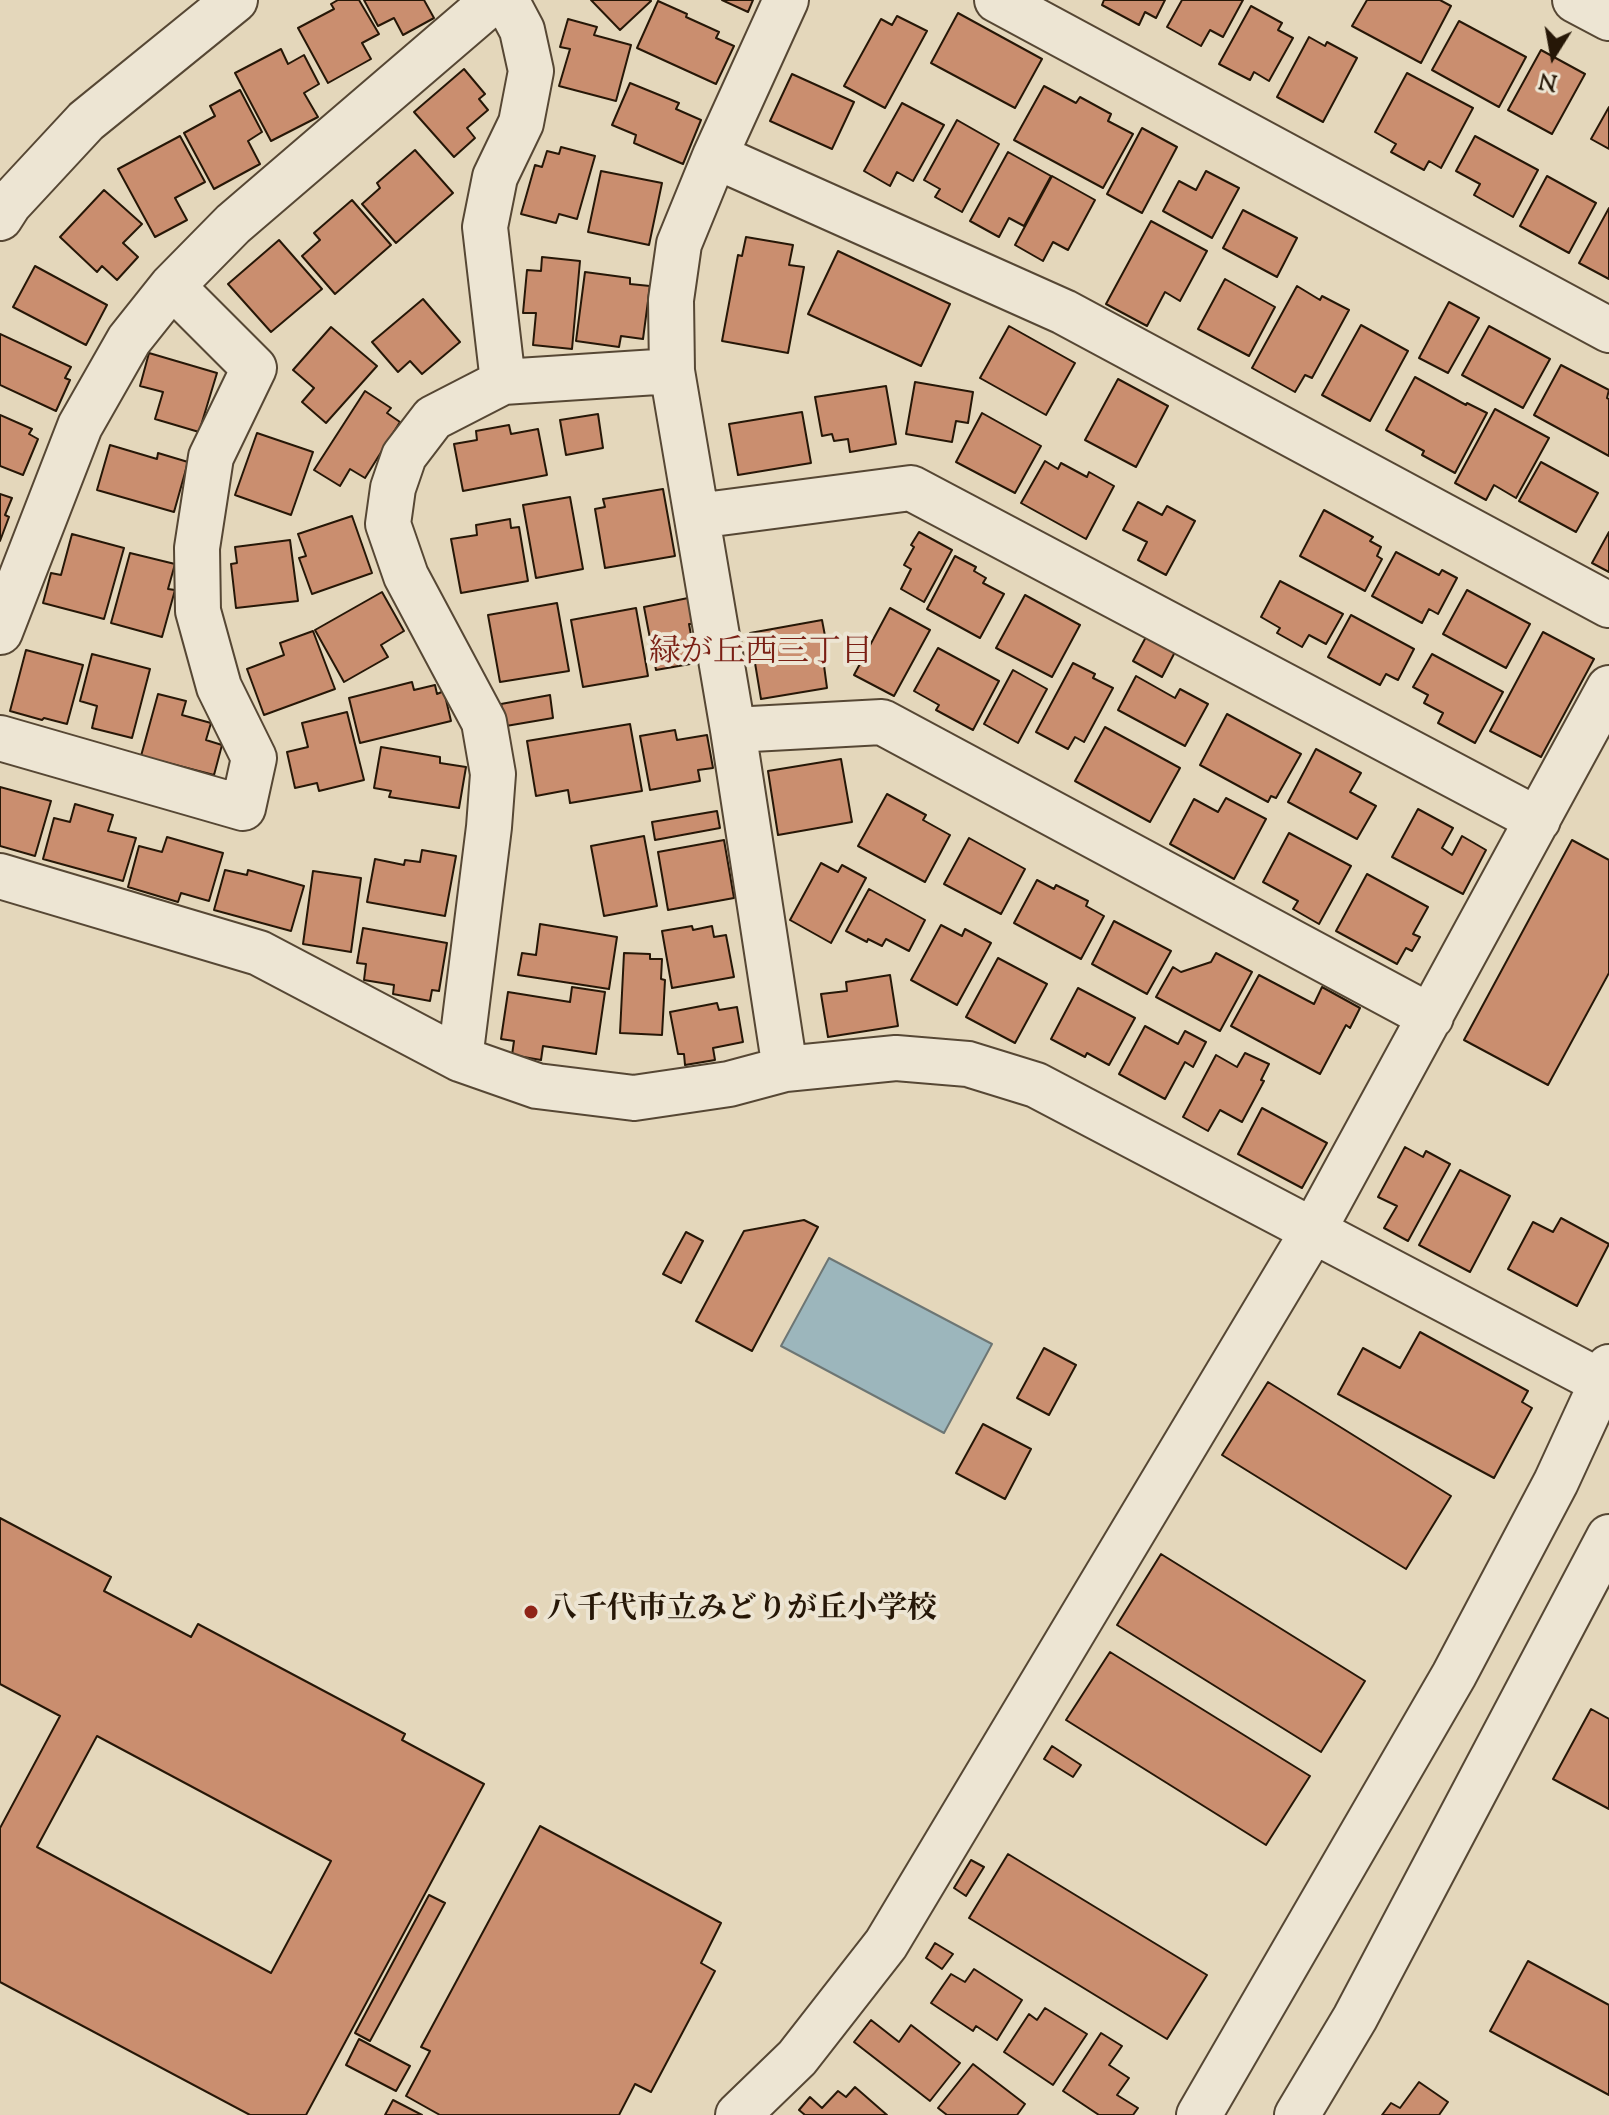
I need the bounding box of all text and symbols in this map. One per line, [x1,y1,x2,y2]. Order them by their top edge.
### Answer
north arrow [1513,16,1593,96]
text: N [1537,62,1560,97]
district label: 緑が丘西三丁目 [649,637,873,675]
place label: 八千代市立みどりが丘小学校 [547,1594,937,1630]
marker: 八千代市立みどりが丘小学校 [522,1603,540,1621]

